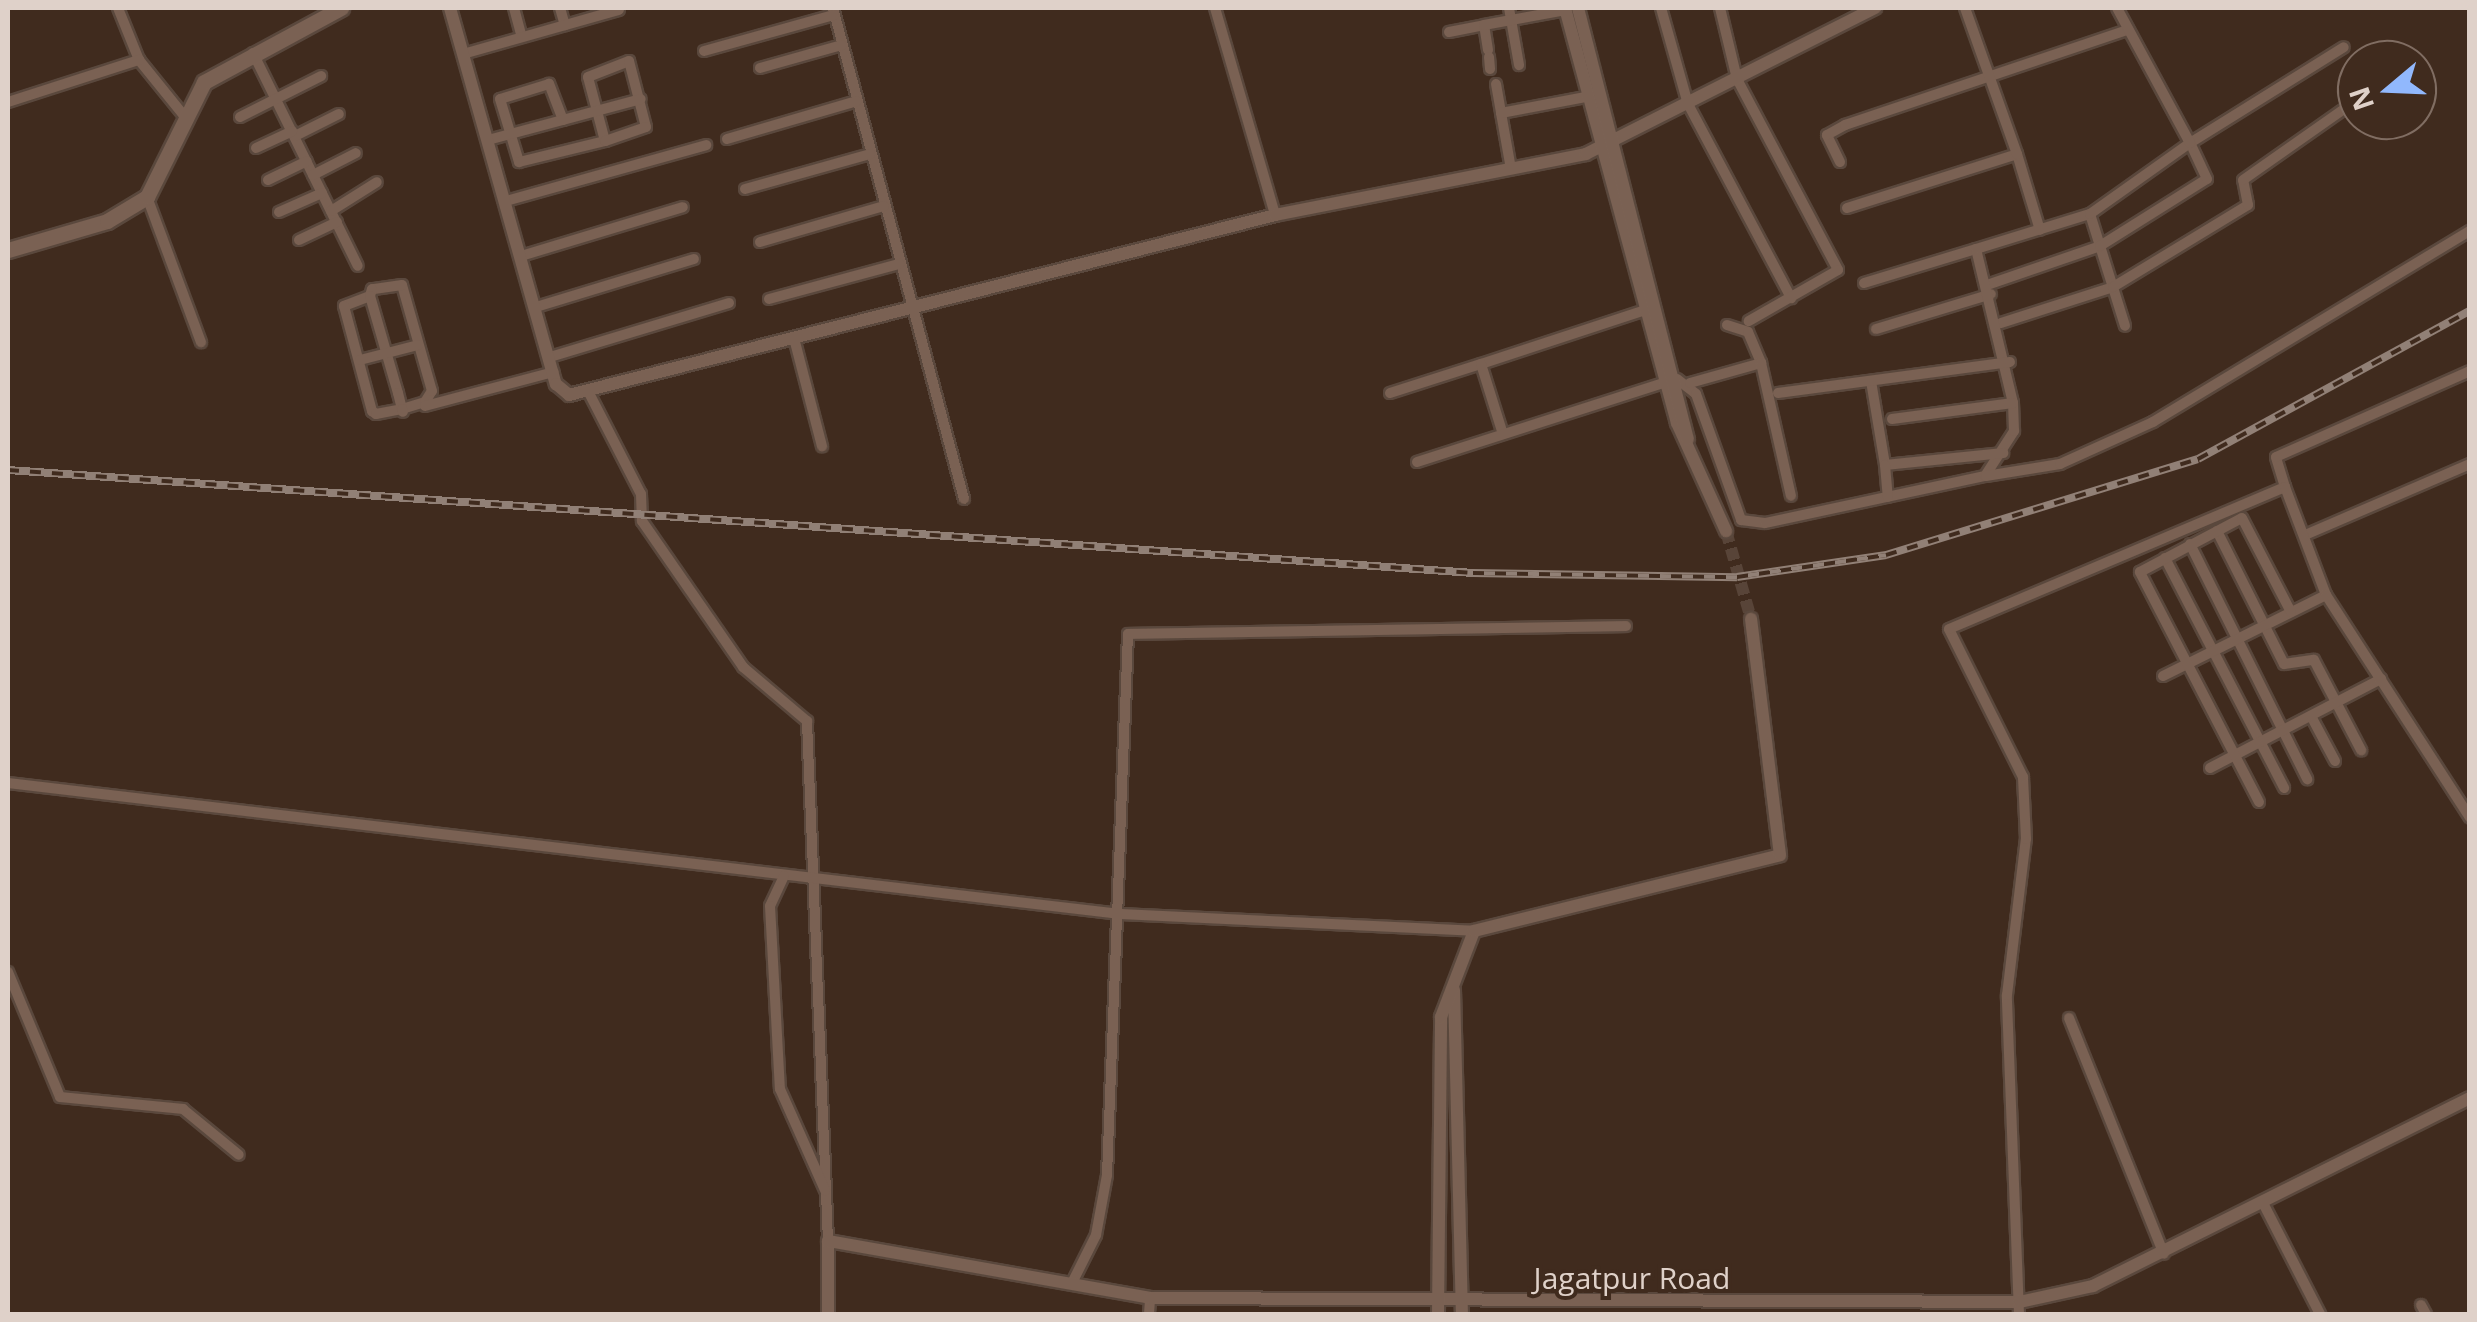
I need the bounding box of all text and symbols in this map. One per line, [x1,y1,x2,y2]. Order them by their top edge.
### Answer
north arrow [2337,40,2437,140]
text: N [2339,82,2382,116]
street label: Jagatpur Road [1534,1260,1730,1296]

